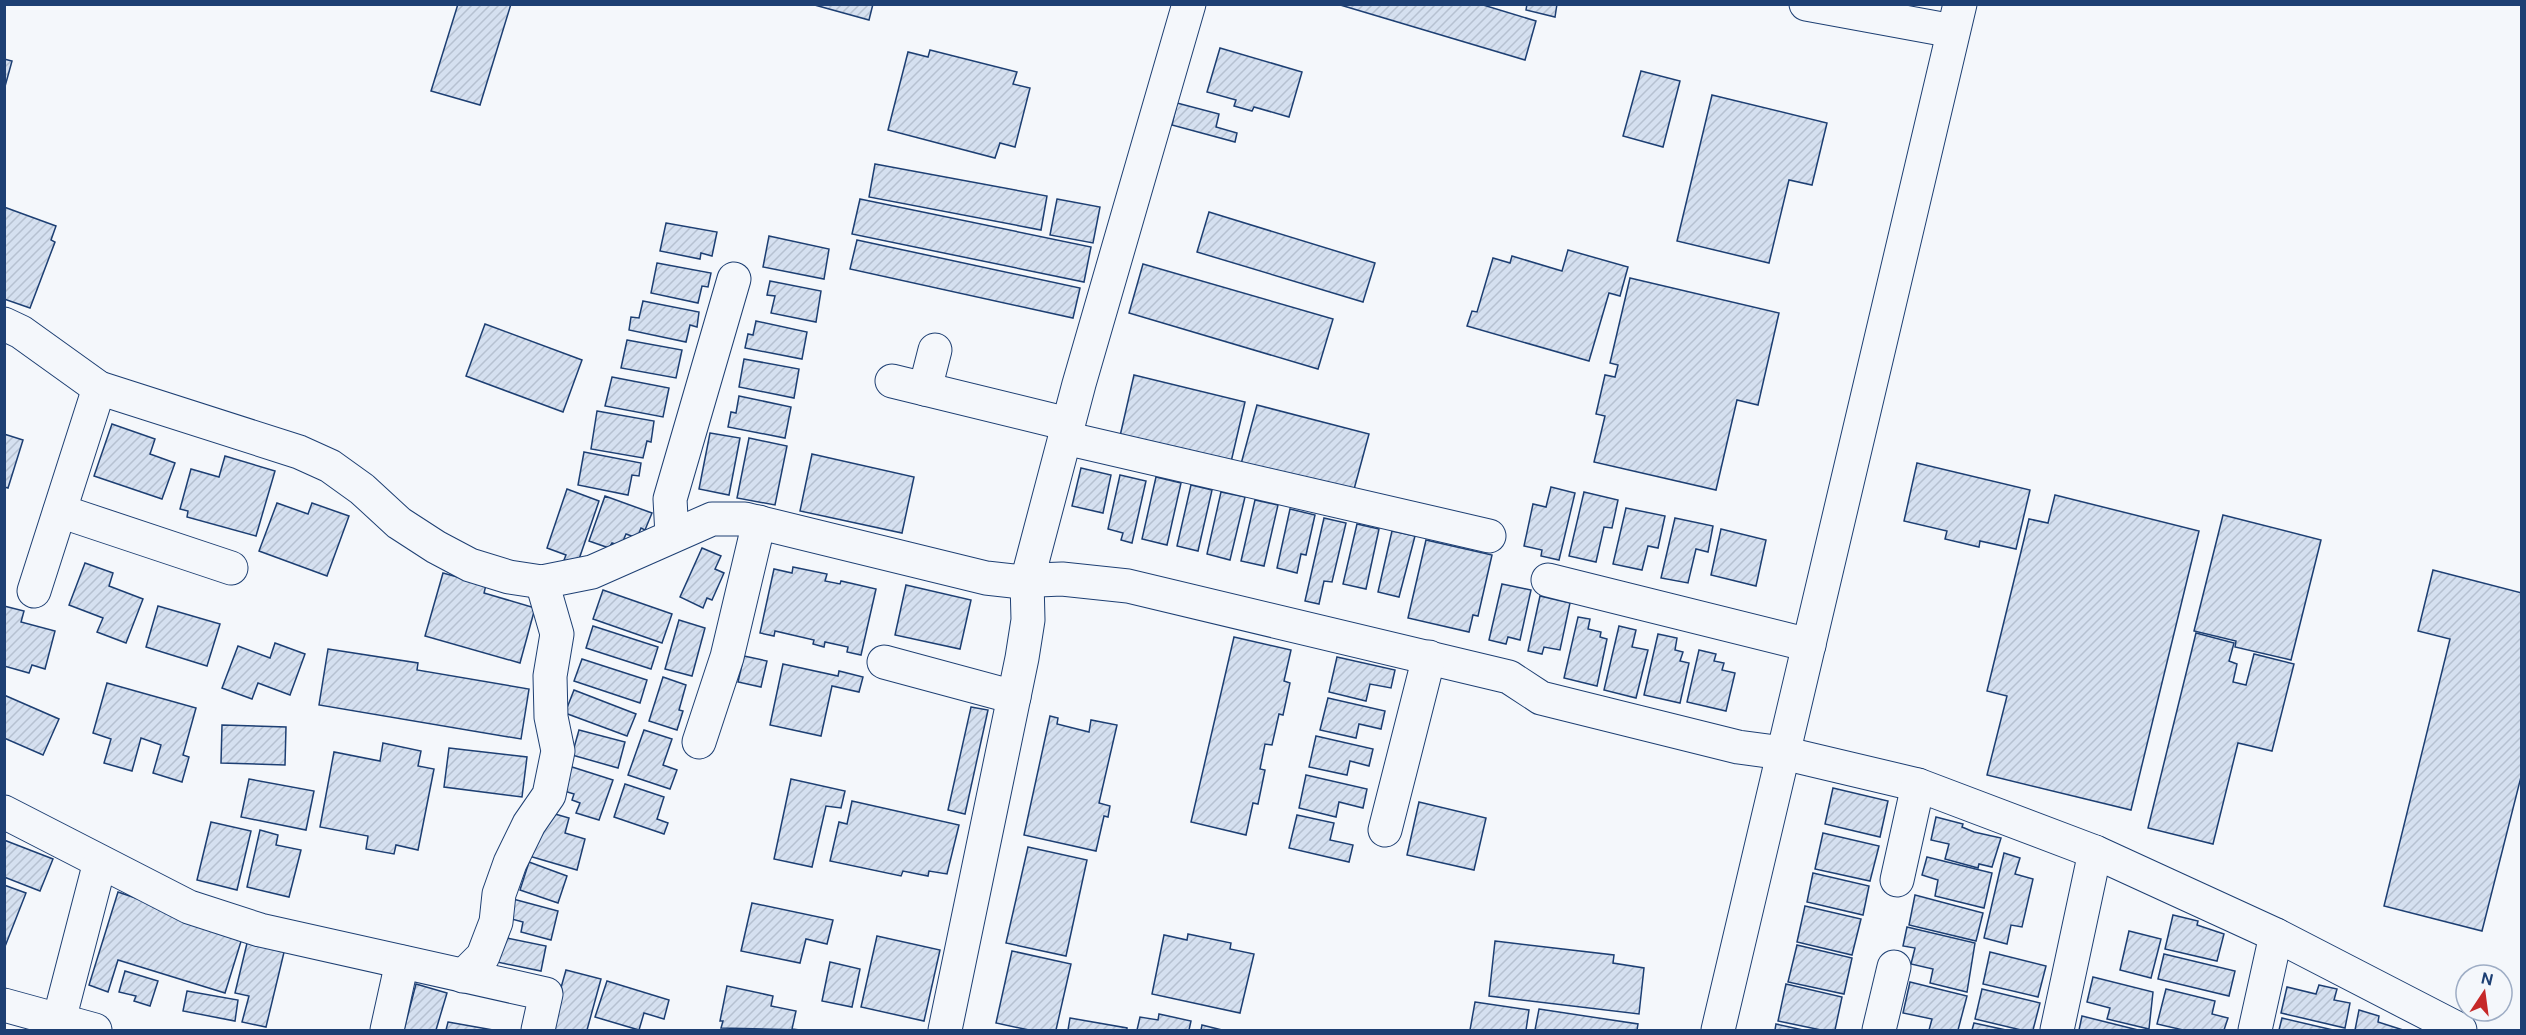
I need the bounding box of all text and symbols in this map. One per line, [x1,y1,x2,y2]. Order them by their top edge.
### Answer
north arrow [2454,963,2514,1023]
text: N [2479,967,2495,990]

